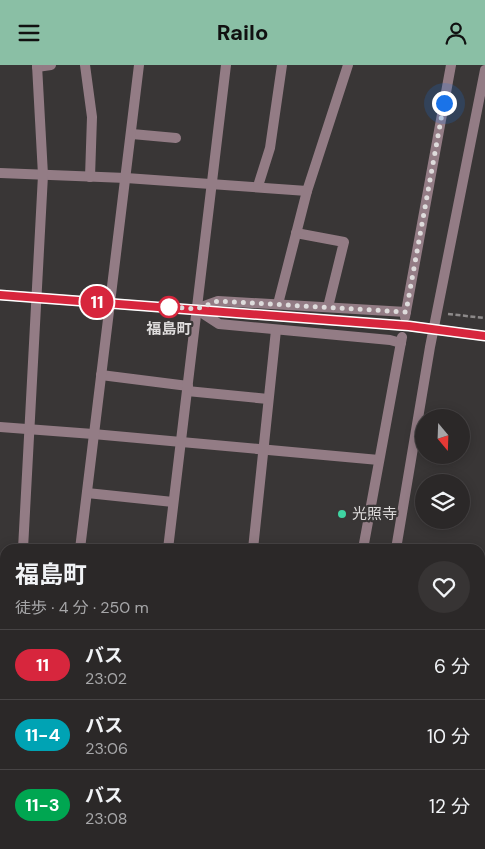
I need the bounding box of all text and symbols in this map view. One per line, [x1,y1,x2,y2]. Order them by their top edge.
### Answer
text: Railo [217,18,268,47]
icon: menu [15,19,43,47]
icon: person [442,19,470,47]
your location [432,91,457,116]
line badge: 11 [74,286,120,318]
text: 11 [90,290,104,314]
marker: 福島町 [158,296,180,318]
place label: 福島町 [145,319,192,339]
north arrow [415,409,470,464]
map controls [415,409,470,529]
button: layers [415,474,470,529]
place label: 光照寺 [352,504,397,524]
marker: 光照寺 [336,508,348,520]
text: 福島町 [15,559,87,590]
button: heart [418,561,470,613]
text: 徒歩 · 4 分 · 250 m [15,597,149,618]
text: バス [85,643,123,668]
text: 11 [36,653,49,677]
text: 6 分 [434,654,470,679]
text: 23:02 [85,668,127,689]
text: バス [85,713,123,738]
text: 11-4 [25,723,60,747]
text: 10 分 [427,724,470,749]
text: 23:06 [85,738,128,759]
text: バス [85,783,123,808]
text: 11-3 [25,793,60,817]
text: 12 分 [429,794,470,819]
text: 23:08 [85,808,128,829]

